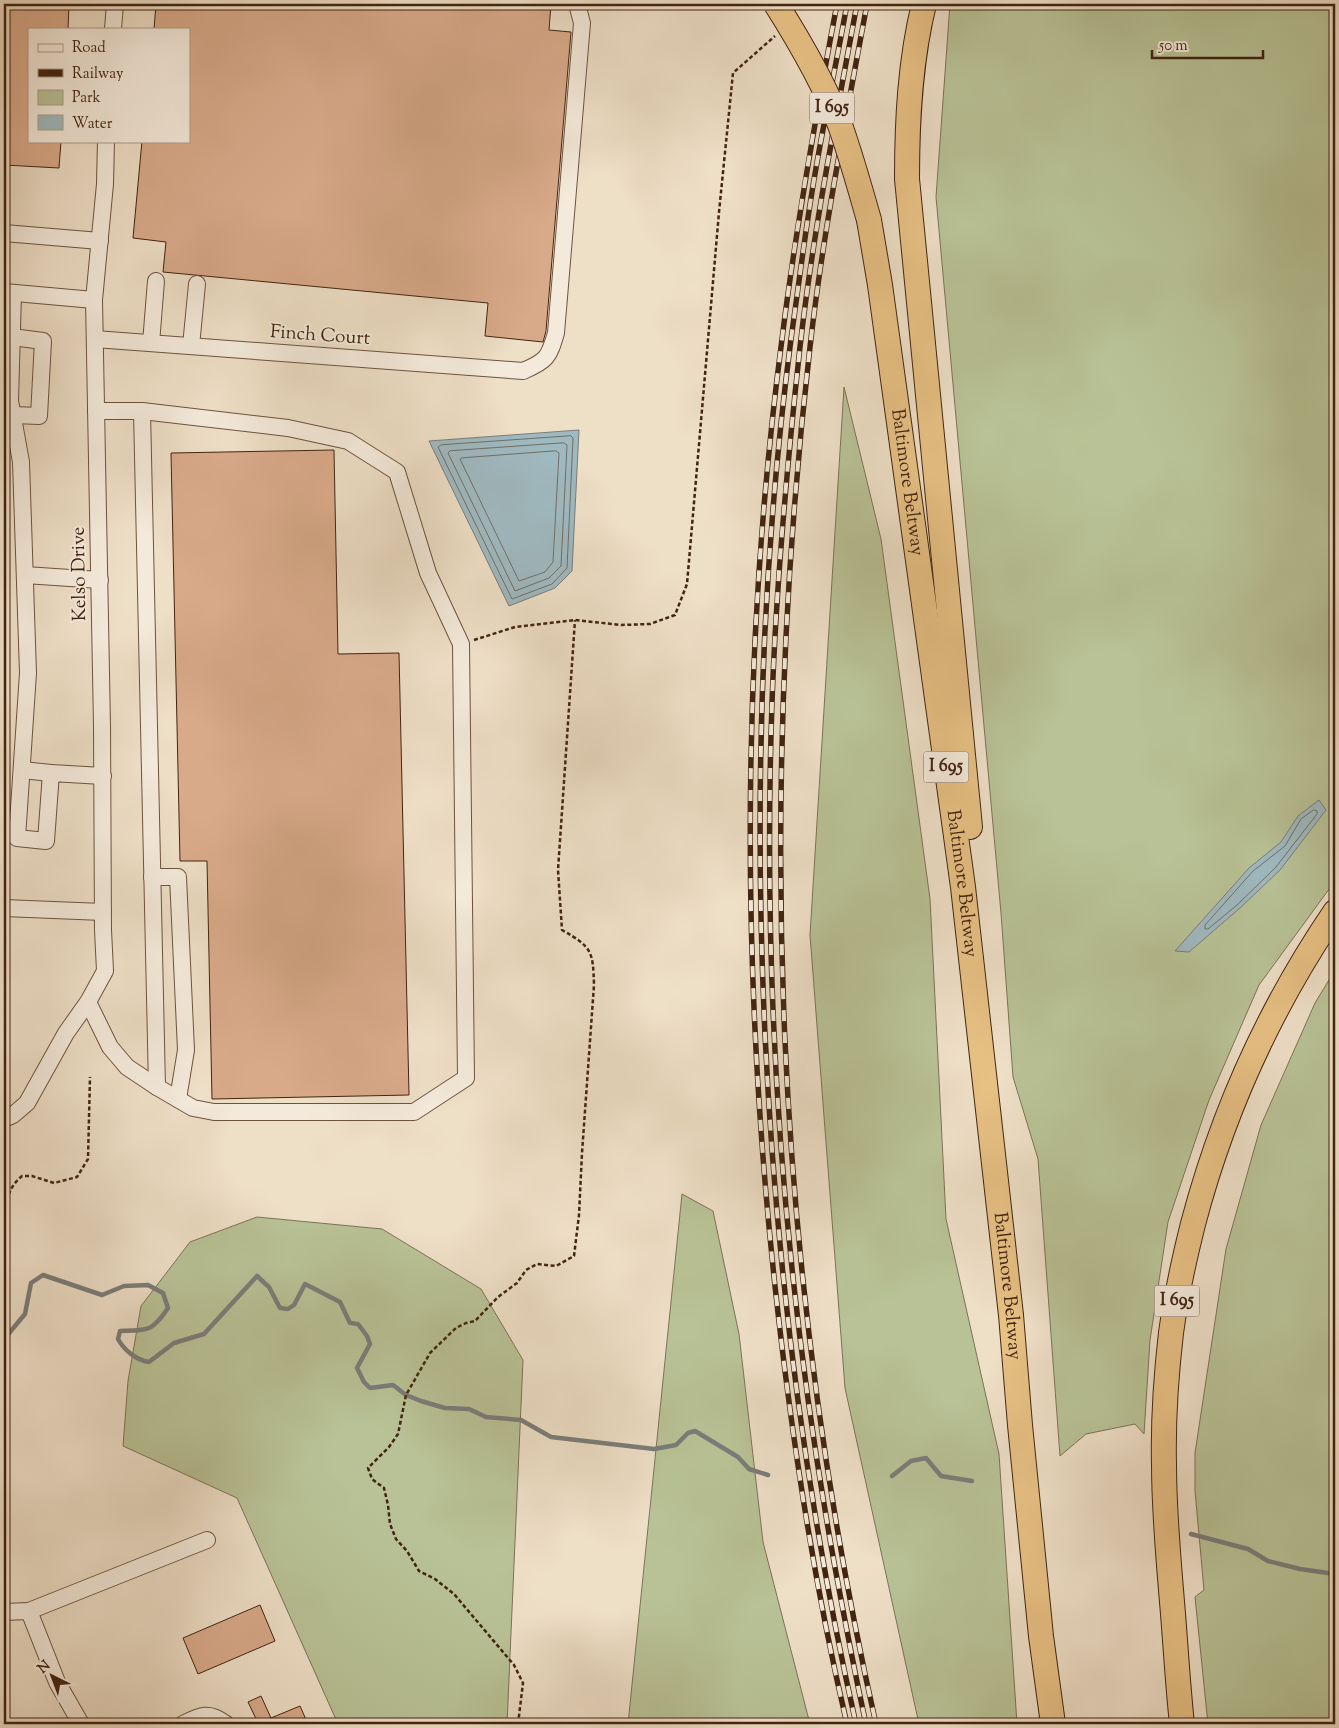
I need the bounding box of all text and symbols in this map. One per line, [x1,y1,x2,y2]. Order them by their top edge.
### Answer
legend [28,28,190,142]
scale bar [1152,28,1263,60]
text: 50 m [1158,36,1188,57]
text: Road [72,38,106,59]
text: Railway [72,64,124,85]
text: Park [72,88,101,109]
road number: I 695 [810,92,854,124]
text: Water [72,114,113,135]
street label: Finch Court [269,319,371,353]
street label: Baltimore Beltway [884,407,931,558]
street label: Kelso Drive [66,526,94,622]
road number: I 695 [924,752,968,782]
street label: Baltimore Beltway [939,808,984,959]
street label: Baltimore Beltway [986,1211,1028,1361]
road number: I 695 [1154,1285,1200,1316]
north arrow [28,1650,78,1700]
text: N [34,1657,55,1679]

